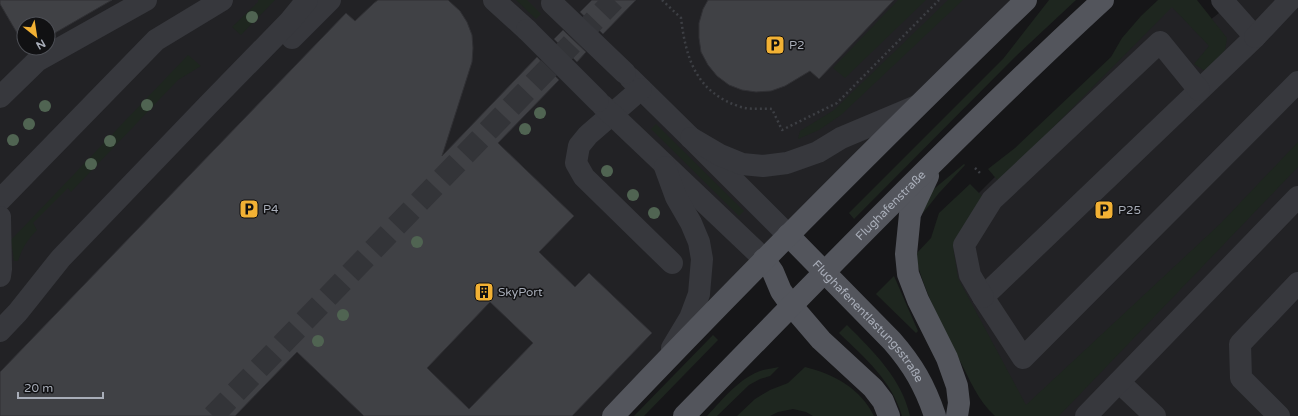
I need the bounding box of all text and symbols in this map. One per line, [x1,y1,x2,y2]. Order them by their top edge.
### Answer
north arrow [16,16,56,56]
parking icon: P2 [764,34,786,56]
text: N [34,36,48,52]
place label: P2 [789,38,805,52]
street label: Flughafenstraße [853,167,929,243]
parking icon: P4 [238,198,260,220]
parking icon: P25 [1093,199,1115,221]
place label: P4 [263,202,279,216]
place label: P25 [1118,203,1141,217]
street label: Flughafenentlastungsstraße [810,257,927,385]
building icon: SkyPort [473,281,495,303]
place label: SkyPort [498,285,543,299]
scale bar [18,374,103,400]
text: 20 m [24,381,53,395]

